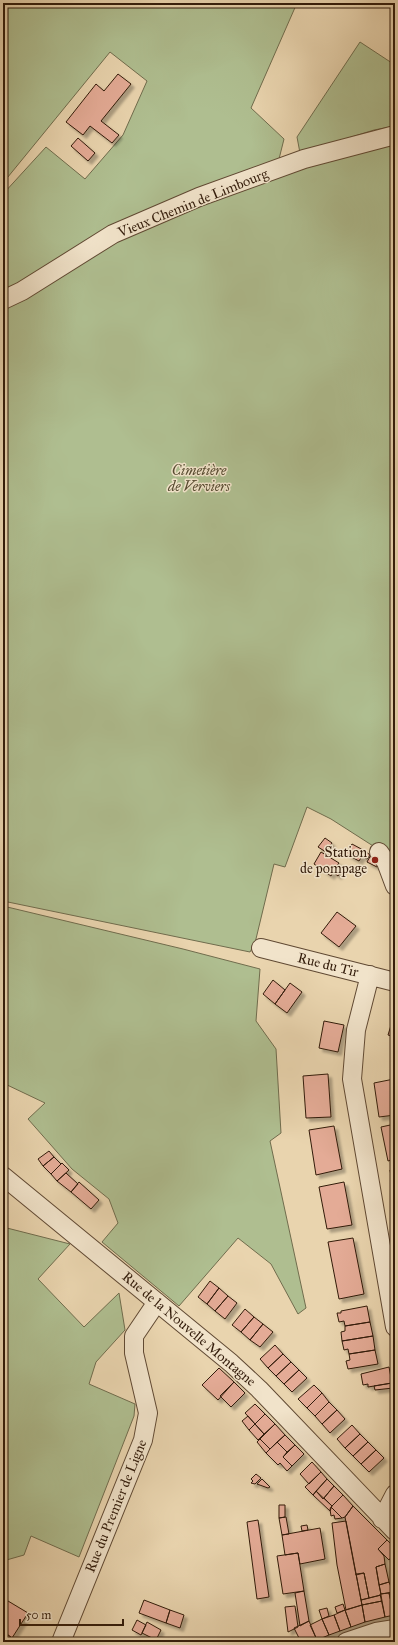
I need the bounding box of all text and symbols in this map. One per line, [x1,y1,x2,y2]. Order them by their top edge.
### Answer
street label: Vieux Chemin de Limbourg [115,165,271,241]
park label: Cimetière de Verviers [167,462,231,495]
place label: Station de pompage [300,844,367,877]
marker: Station de pompage [370,855,380,865]
street label: Rue du Tir [296,949,361,981]
street label: Rue de la Nouvelle Montagne [119,1268,259,1390]
street label: Rue du Premier de Ligne [82,1437,151,1575]
scale bar [20,1601,123,1627]
text: 50 m [26,1608,51,1622]

